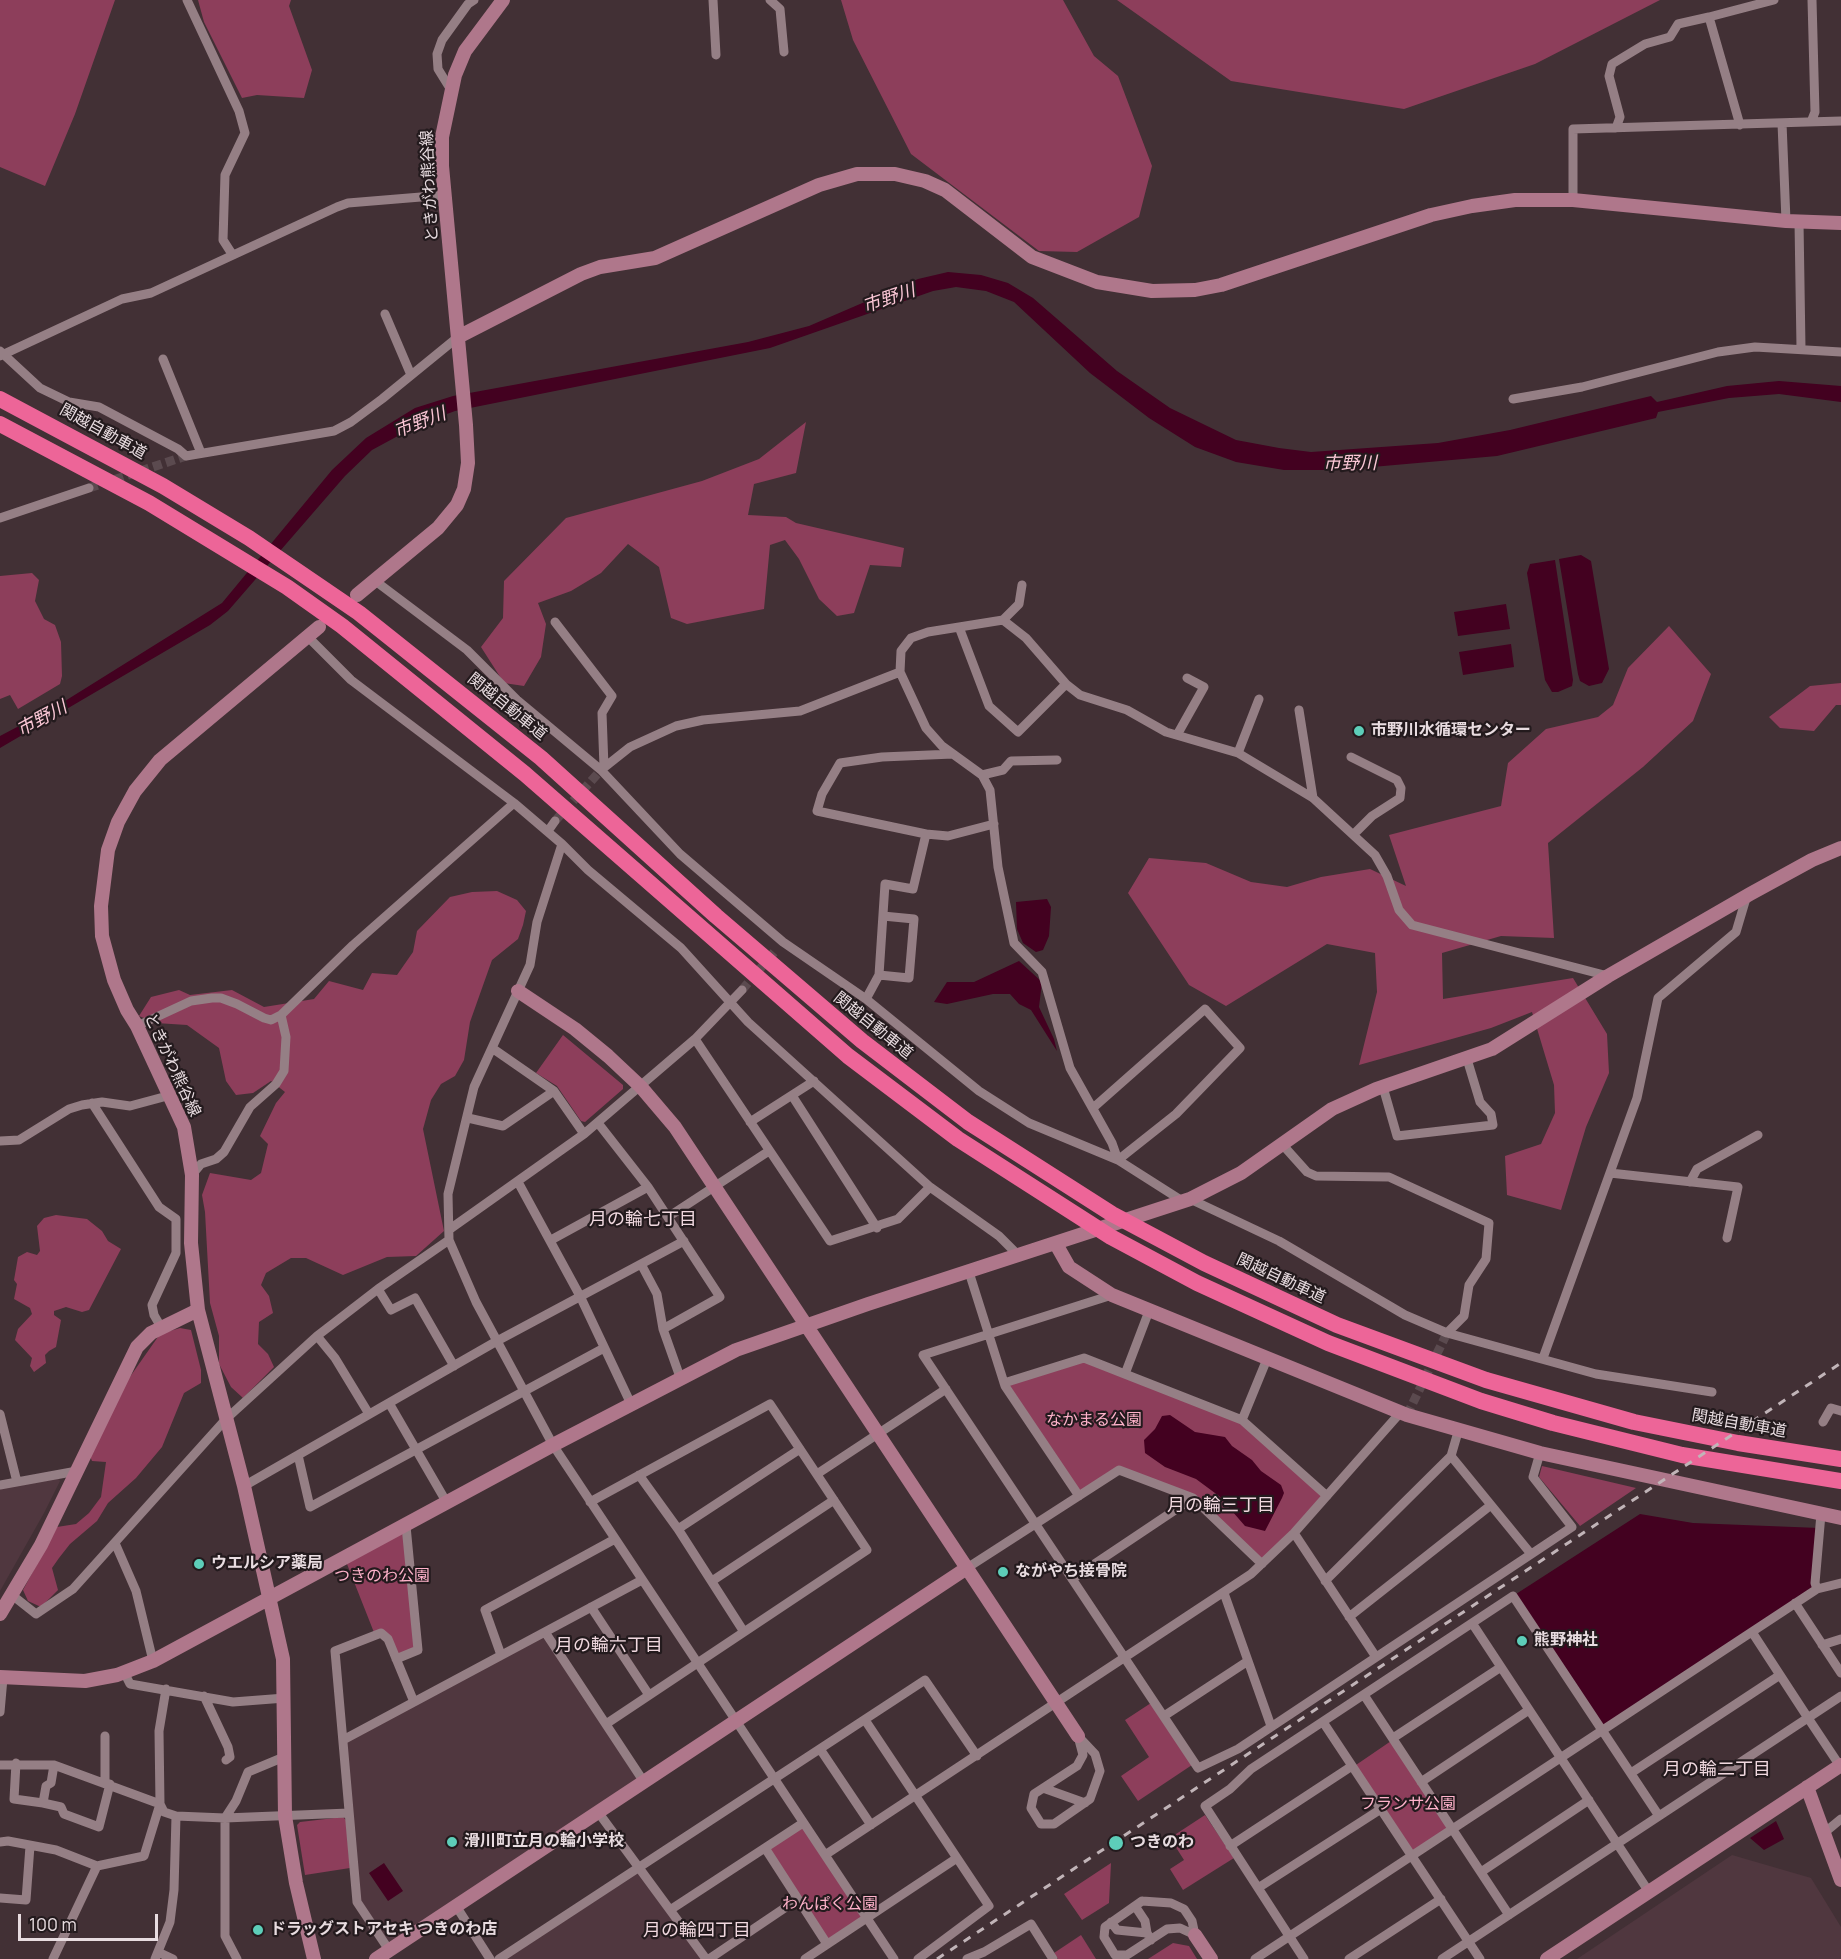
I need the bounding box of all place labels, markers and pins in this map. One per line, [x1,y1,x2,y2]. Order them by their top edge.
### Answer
place label: 市野川水循環センター [1371,721,1531,741]
marker: 市野川水循環センター [1352,724,1366,738]
place label: ウエルシア薬局 [211,1554,323,1574]
marker: ウエルシア薬局 [192,1557,206,1571]
place label: ながやち接骨院 [1015,1562,1127,1582]
marker: ながやち接骨院 [996,1565,1010,1579]
place label: 熊野神社 [1534,1631,1598,1651]
marker: 熊野神社 [1515,1634,1529,1648]
place label: 滑川町立月の輪小学校 [464,1832,624,1852]
place label: つきのわ [1130,1833,1194,1853]
marker: つきのわ [1107,1834,1125,1852]
marker: 滑川町立月の輪小学校 [445,1835,459,1849]
place label: ドラッグストアセキ つきのわ店 [270,1920,497,1940]
marker: ドラッグストアセキ つきのわ店 [251,1923,265,1937]

